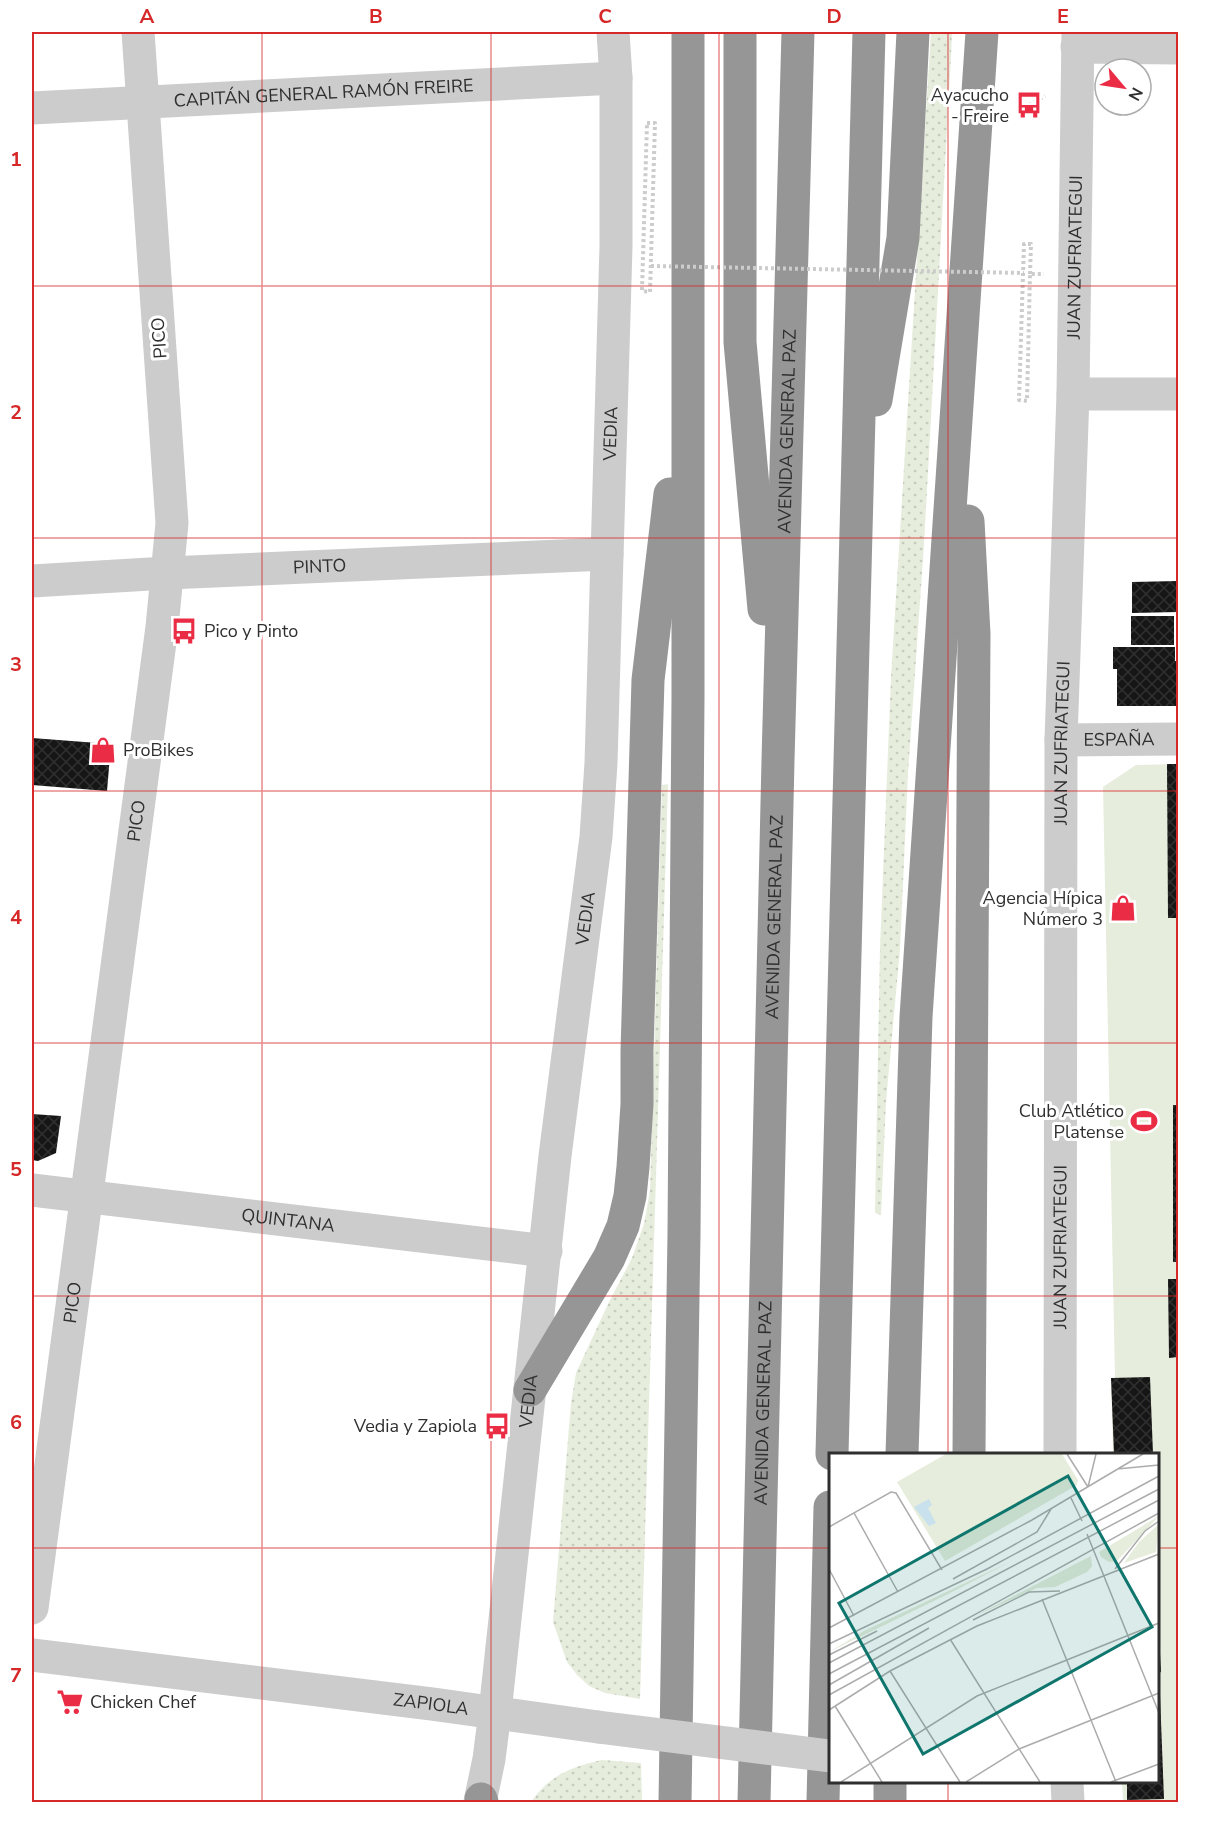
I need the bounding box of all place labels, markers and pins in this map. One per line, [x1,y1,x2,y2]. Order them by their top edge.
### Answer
place label: Ayacucho - Freire [931,83,1009,128]
bus stop icon: Ayacucho - Freire [1014,90,1044,120]
bus stop icon: Pico y Pinto [169,616,199,646]
place label: Pico y Pinto [204,619,298,643]
shop icon: ProBikes [88,735,118,765]
place label: ProBikes [123,738,194,762]
place label: Agencia Hípica Número 3 [983,886,1103,931]
shop icon: Agencia Hípica Número 3 [1108,893,1138,923]
place label: Club Atlético Platense [1019,1099,1124,1144]
sports icon: Club Atlético Platense [1129,1106,1159,1136]
bus stop icon: Vedia y Zapiola [482,1411,512,1441]
place label: Vedia y Zapiola [353,1414,477,1438]
supermarket icon: Chicken Chef [55,1687,85,1717]
place label: Chicken Chef [90,1690,197,1714]

